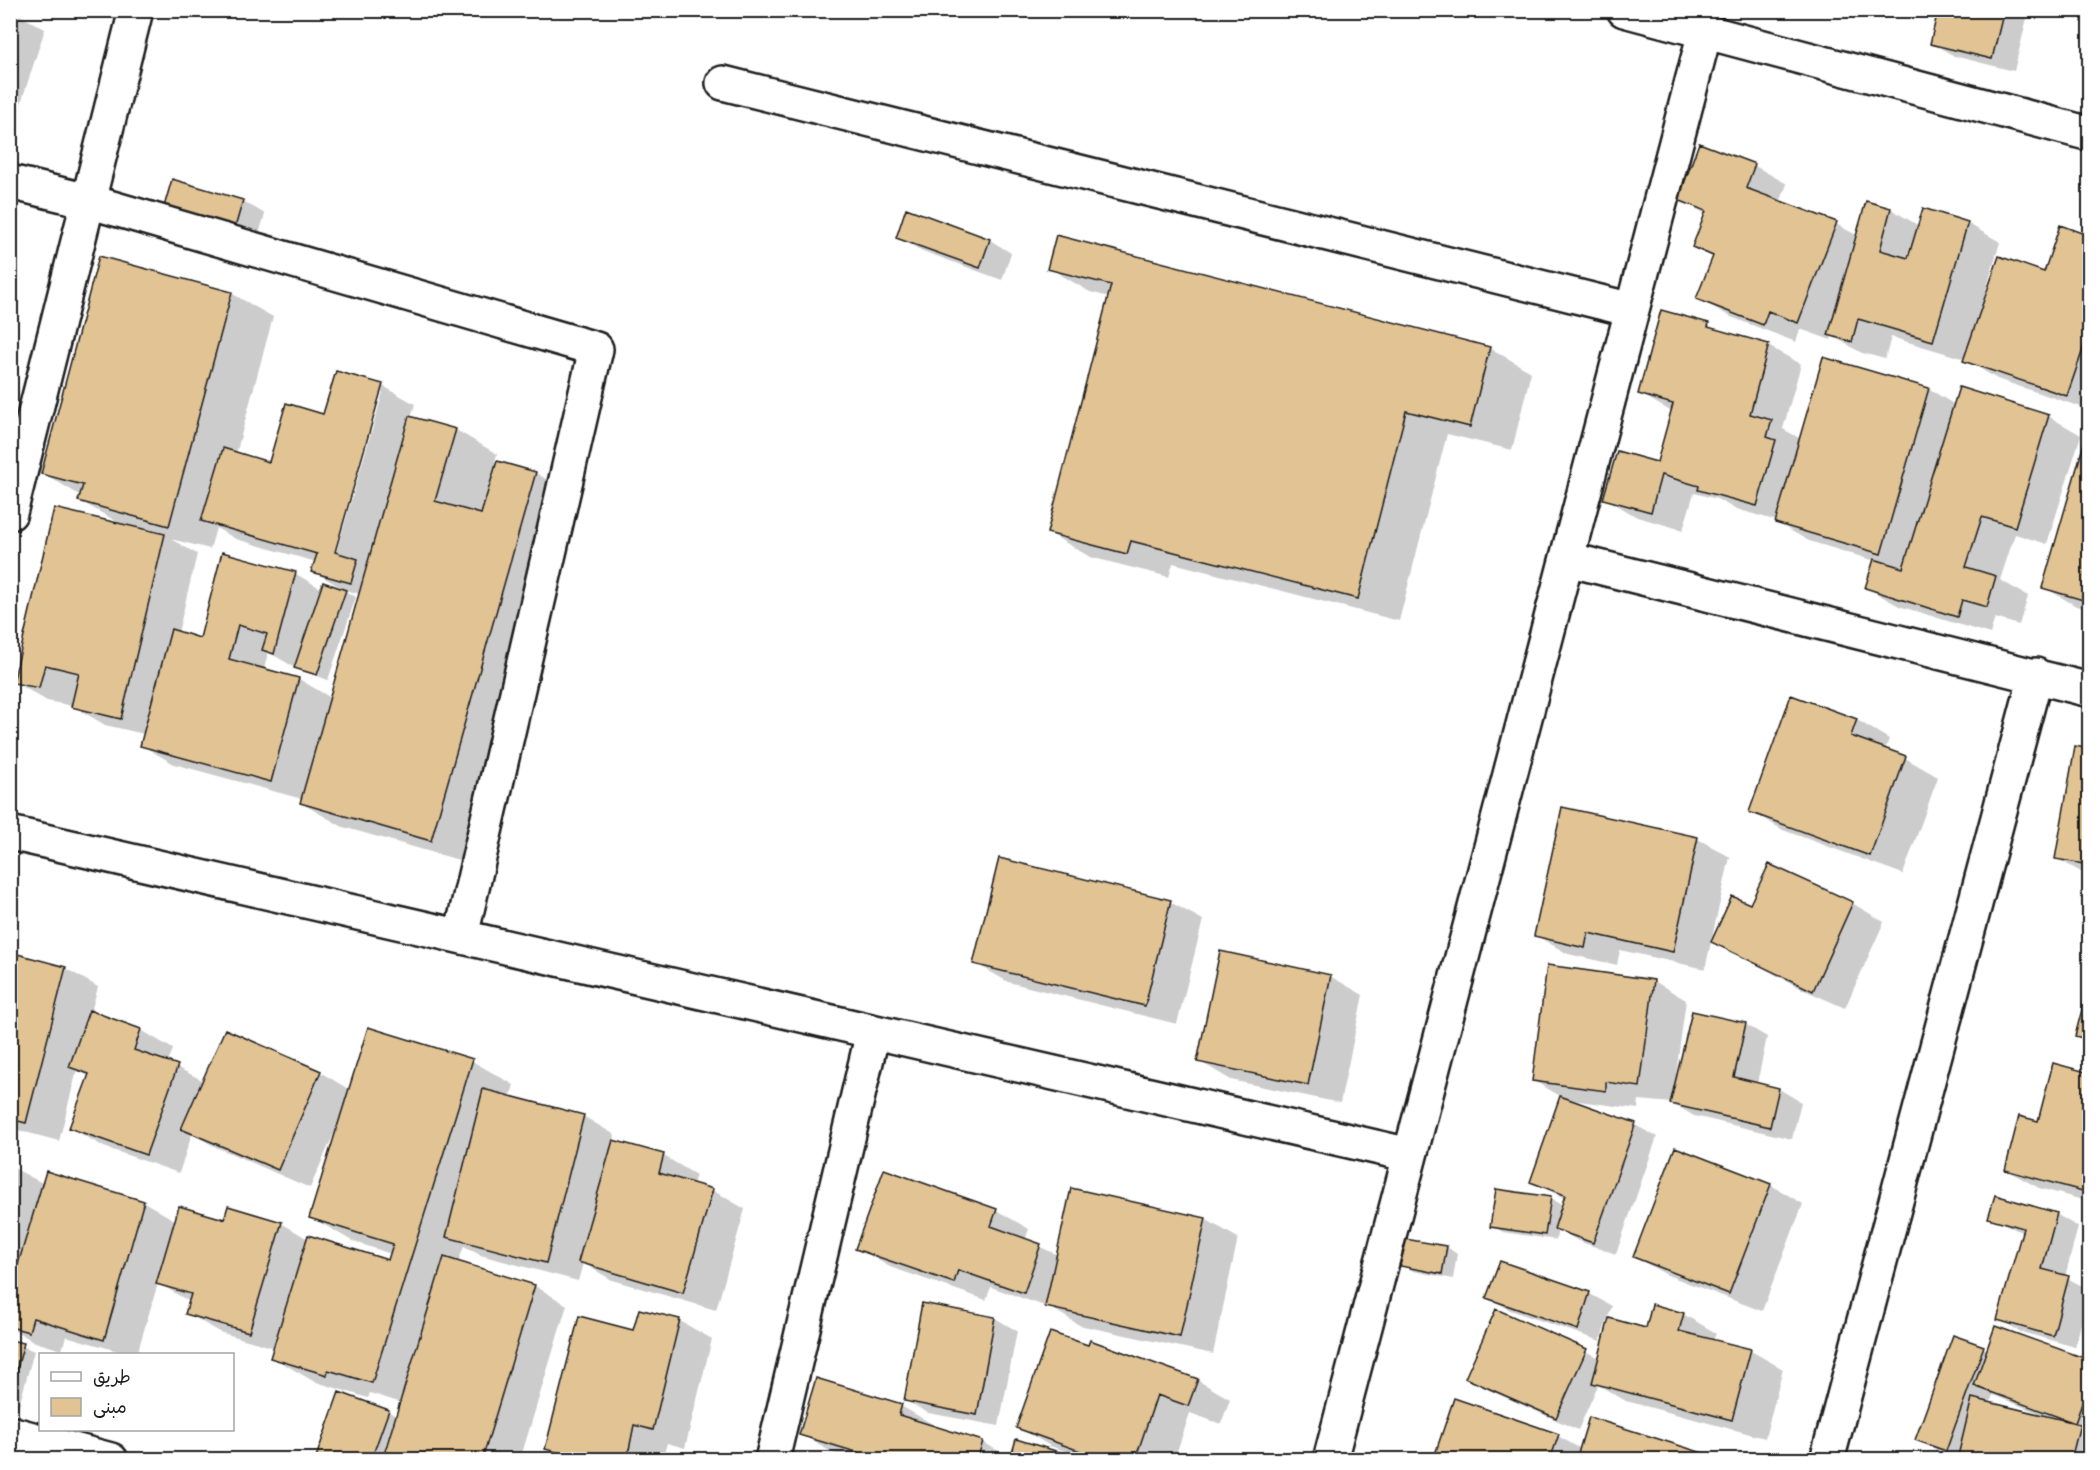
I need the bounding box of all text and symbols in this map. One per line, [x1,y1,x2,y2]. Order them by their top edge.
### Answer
legend [39,1353,234,1431]
text: طريق [93,1366,131,1388]
text: مبنى [93,1396,127,1418]

